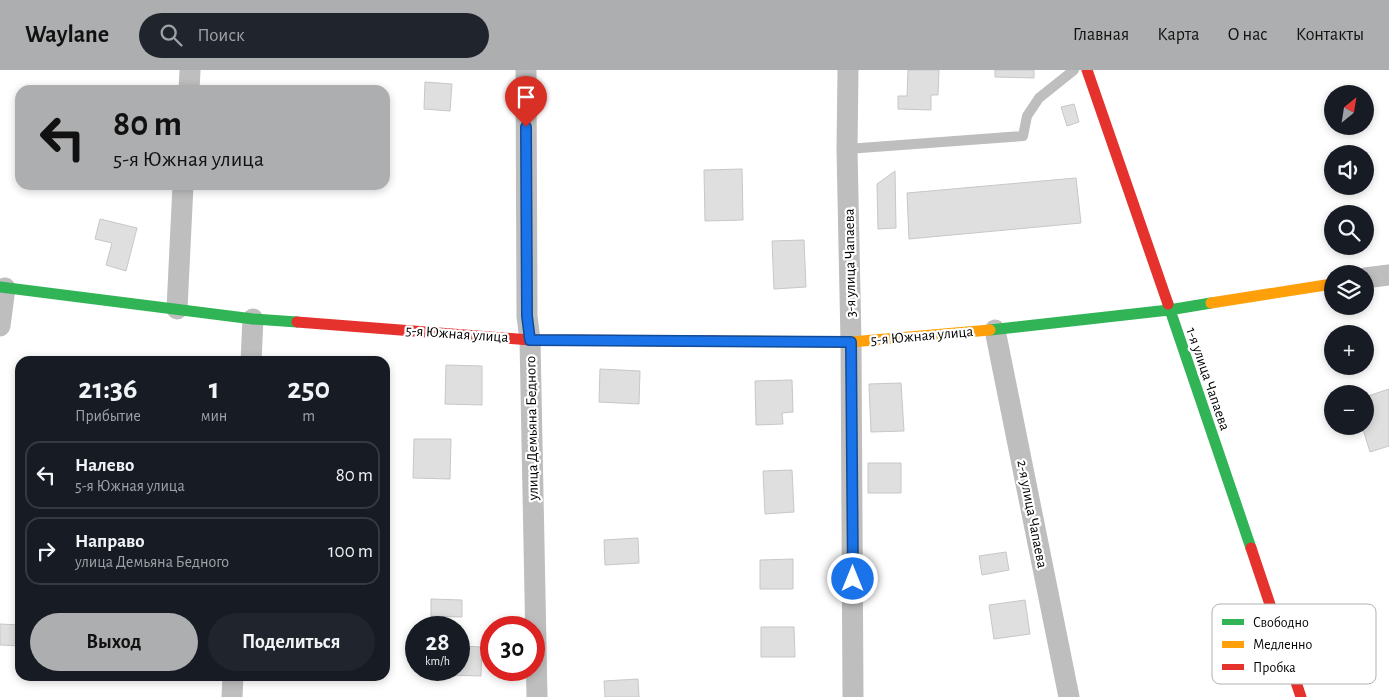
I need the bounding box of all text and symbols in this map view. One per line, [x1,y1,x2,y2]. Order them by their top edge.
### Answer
search box [139,13,489,58]
icon: search [157,21,185,49]
text: Waylane [25,23,109,47]
text: Поиск [197,26,245,45]
text: Главная [1073,26,1129,44]
text: Карта [1157,26,1199,44]
text: О нас [1227,26,1268,44]
text: Контакты [1296,26,1364,44]
pin [505,76,547,127]
icon: arrive [512,83,540,111]
north arrow [1324,85,1374,135]
map controls [1324,85,1374,435]
icon: left [30,105,95,170]
text: 80 m [113,107,182,142]
button: sound [1324,145,1374,195]
text: 5-я Южная улица [113,148,264,170]
button: search [1324,205,1374,255]
street label: 3-я улица Чапаева [842,208,858,318]
button: layers [1324,265,1374,315]
street label: 5-я Южная улица [405,323,509,345]
street label: 5-я Южная улица [870,324,974,348]
button: + [1324,325,1374,375]
street label: 1-я улица Чапаева [1183,326,1233,433]
street label: улица Демьяна Бедного [523,356,541,501]
text: 21:36 [78,374,138,404]
text: 1 [209,374,219,404]
text: 250 [287,374,330,404]
button: − [1324,385,1374,435]
text: Прибытие [75,408,141,424]
text: мин [201,408,227,424]
text: m [302,408,315,424]
text: Налево [75,456,134,475]
street label: 2-я улица Чапаева [1014,459,1050,569]
icon: left [32,461,60,489]
text: 80 m [336,466,373,485]
text: 5-я Южная улица [75,478,185,494]
text: Направо [75,532,145,551]
icon: right [32,537,60,565]
text: 100 m [328,542,373,561]
position arrow [826,552,878,604]
text: улица Демьяна Бедного [75,554,229,570]
legend [1212,604,1376,684]
button: Выход [30,613,198,671]
button: Поделиться [208,613,375,671]
speed limit sign: 30 [480,616,545,681]
text: Свободно [1253,616,1309,630]
text: 28 [425,630,450,655]
text: Медленно [1253,638,1312,652]
text: km/h [425,655,450,667]
text: Пробка [1253,661,1296,675]

